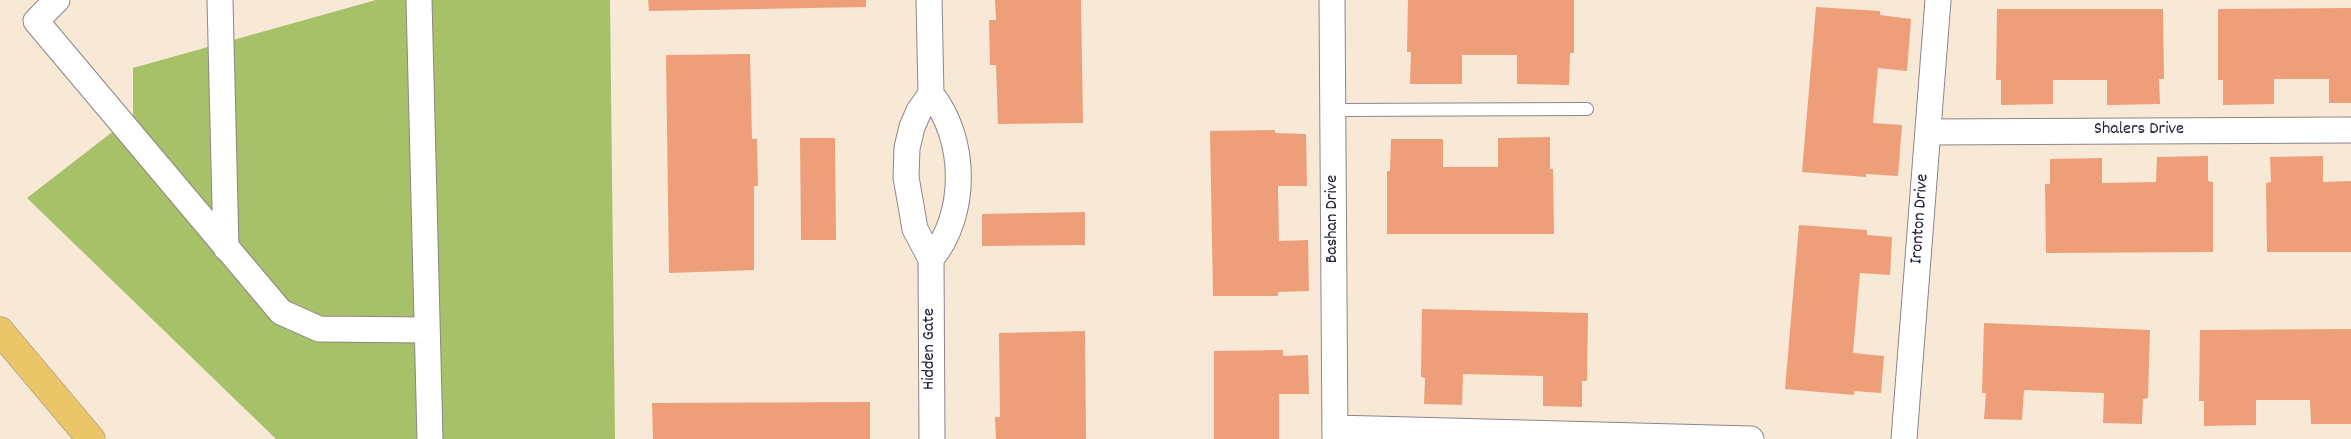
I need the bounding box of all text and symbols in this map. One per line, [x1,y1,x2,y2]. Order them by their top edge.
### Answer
street label: Shalers Drive [2094,120,2184,142]
street label: Ironton Drive [1907,173,1935,265]
street label: Bashan Drive [1323,175,1345,263]
street label: Hidden Gate [920,308,942,390]

